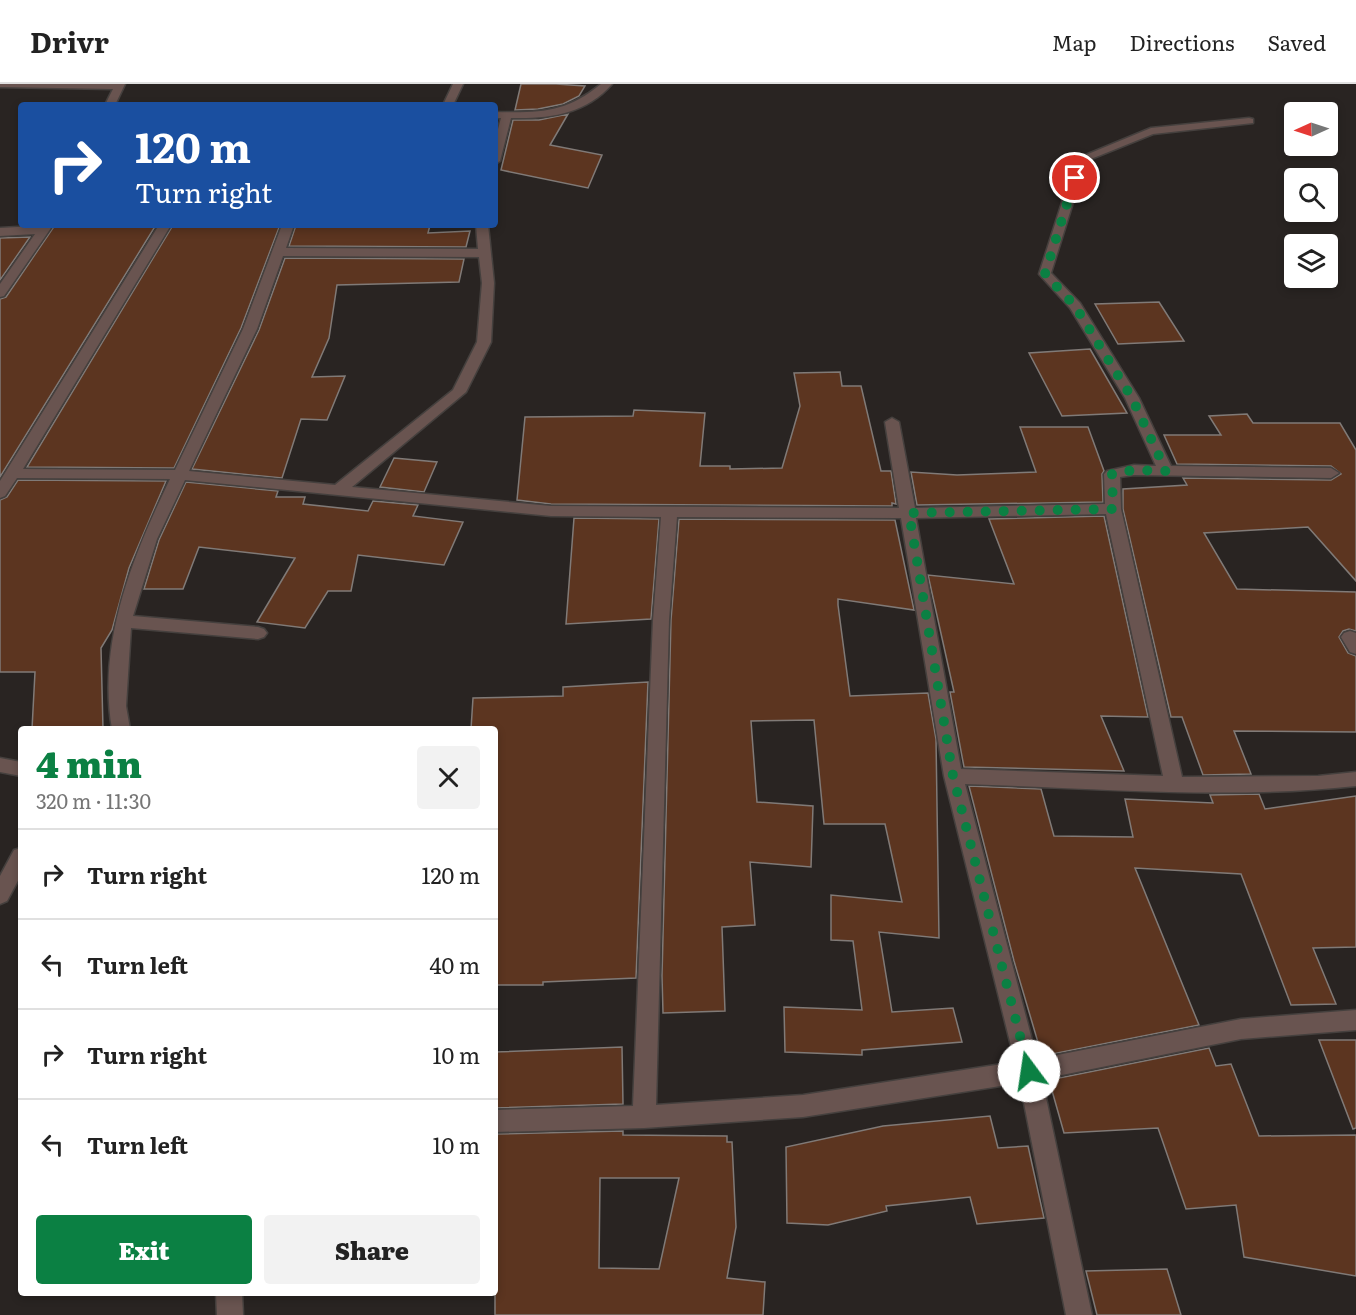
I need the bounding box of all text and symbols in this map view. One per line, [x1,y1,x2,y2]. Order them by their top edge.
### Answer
text: Drivr [30,20,109,62]
text: Map [1052,26,1097,57]
text: Directions [1130,26,1235,57]
text: Saved [1268,26,1326,57]
north arrow [1284,102,1338,156]
map controls [1284,102,1338,288]
text: 120 m [135,114,251,176]
icon: right [36,126,114,204]
pin [1049,152,1100,203]
icon: arrive [1058,161,1091,194]
button: search [1284,168,1338,222]
text: Turn right [135,171,272,211]
button: layers [1284,234,1338,288]
text: 4 min [36,736,142,789]
button: close [417,746,480,809]
text: 320 m · 11:30 [36,785,151,815]
icon: right [36,858,69,891]
text: Turn right [87,858,207,891]
text: 120 m [421,858,480,891]
icon: left [36,948,69,981]
text: Turn left [87,948,188,981]
text: 40 m [429,948,480,981]
icon: right [36,1038,69,1071]
text: Turn right [87,1038,207,1071]
text: 10 m [433,1038,480,1071]
position arrow [997,1039,1061,1103]
icon: left [36,1128,69,1161]
text: Turn left [87,1128,188,1161]
text: 10 m [433,1128,480,1161]
button: Exit [36,1215,252,1284]
button: Share [264,1215,480,1284]

